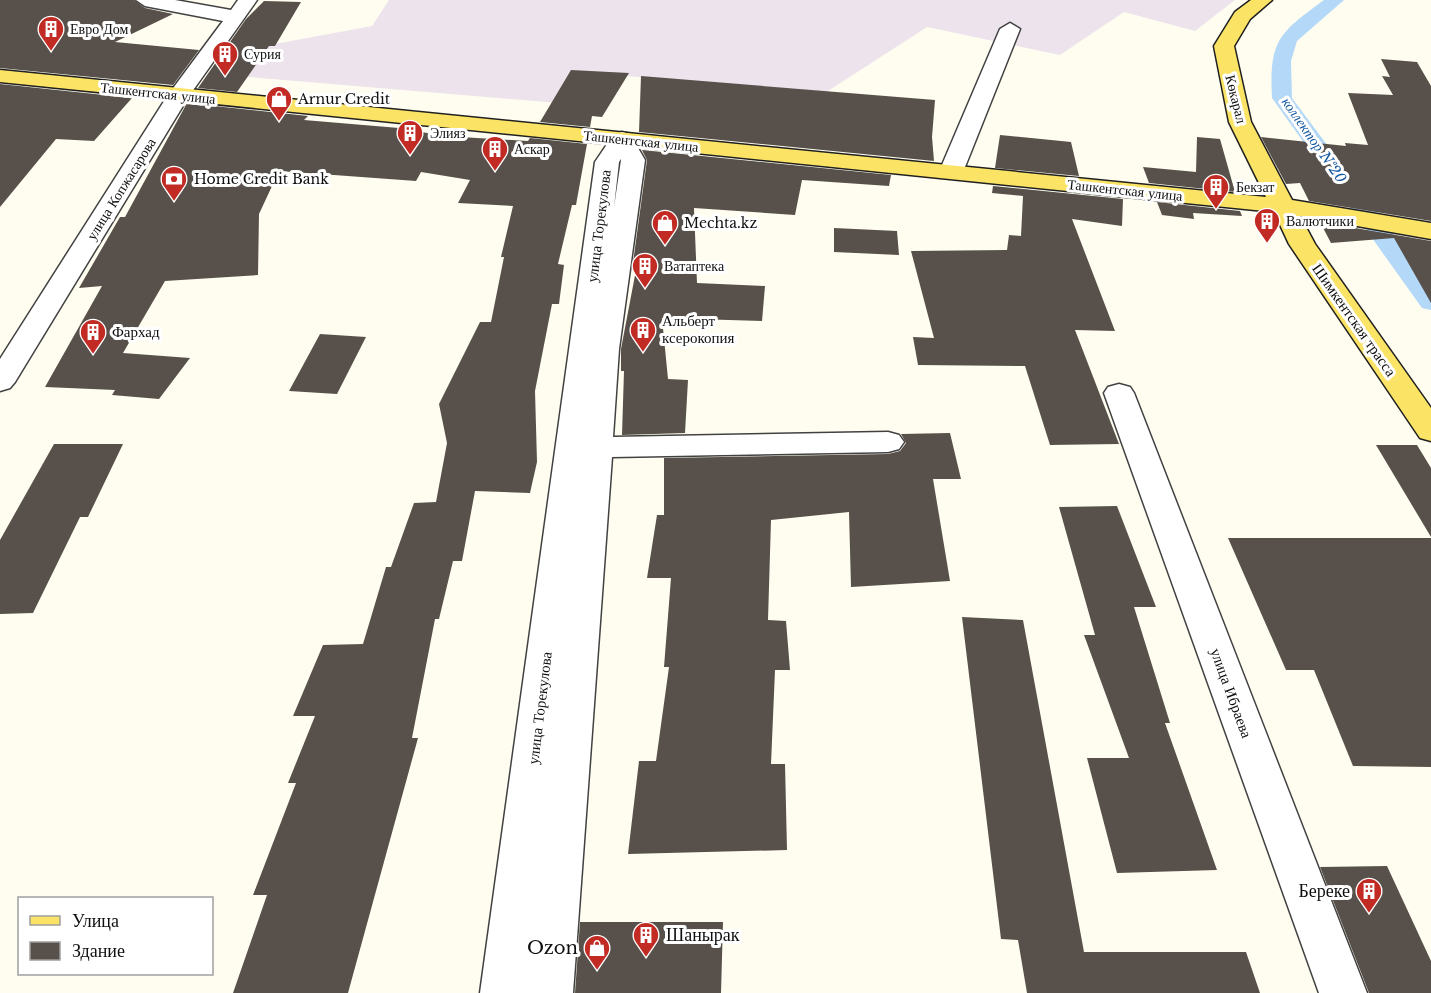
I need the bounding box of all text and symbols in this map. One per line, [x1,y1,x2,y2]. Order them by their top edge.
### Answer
building icon: Евро Дом [36,14,66,52]
place label: Евро Дом [70,20,128,38]
building icon: Сурия [210,39,240,77]
place label: Сурия [244,45,281,63]
street label: Көкарал [1221,73,1251,125]
street label: Ташкентская улица [100,78,217,108]
shop icon: Arnur Credit [264,84,294,122]
place label: Arnur Credit [297,90,391,108]
water label: коллектор №20 [1278,94,1350,186]
building icon: Элияз [395,118,425,156]
place label: Элияз [430,124,466,142]
street label: Ташкентская улица [583,126,700,156]
street label: улица Копжасарова [82,134,160,243]
building icon: Аскар [480,134,510,172]
place label: Аскар [514,140,550,158]
bank icon: Home Credit Bank [159,164,189,202]
street label: улица Торекулова [582,168,615,283]
place label: Home Credit Bank [194,170,329,188]
building icon: Бекзат [1201,172,1231,210]
street label: Ташкентская улица [1067,175,1184,205]
place label: Бекзат [1236,178,1274,196]
building icon: Валютчики [1252,206,1282,244]
shop icon: Mechta.kz [650,208,680,246]
place label: Валютчики [1286,212,1354,230]
place label: Mechta.kz [684,214,757,232]
building icon: Ватаптека [630,251,660,289]
place label: Ватаптека [664,257,725,275]
street label: Шимкентская трасса [1308,260,1401,380]
place label: Альберт ксерокопия [662,311,734,347]
building icon: Альберт ксерокопия [628,315,658,353]
building icon: Фархад [78,317,108,355]
place label: Фархад [112,322,160,341]
street label: улица Ибраева [1206,645,1257,741]
street label: улица Торекулова [523,650,556,765]
building icon: Береке [1354,876,1384,914]
place label: Береке [1298,880,1350,902]
legend [18,897,213,975]
text: Улица [72,910,119,932]
building icon: Шанырак [631,920,661,958]
place label: Шанырак [666,924,740,946]
shop icon: Ozon [582,933,612,971]
place label: Ozon [527,937,578,959]
text: Здание [72,940,125,962]

